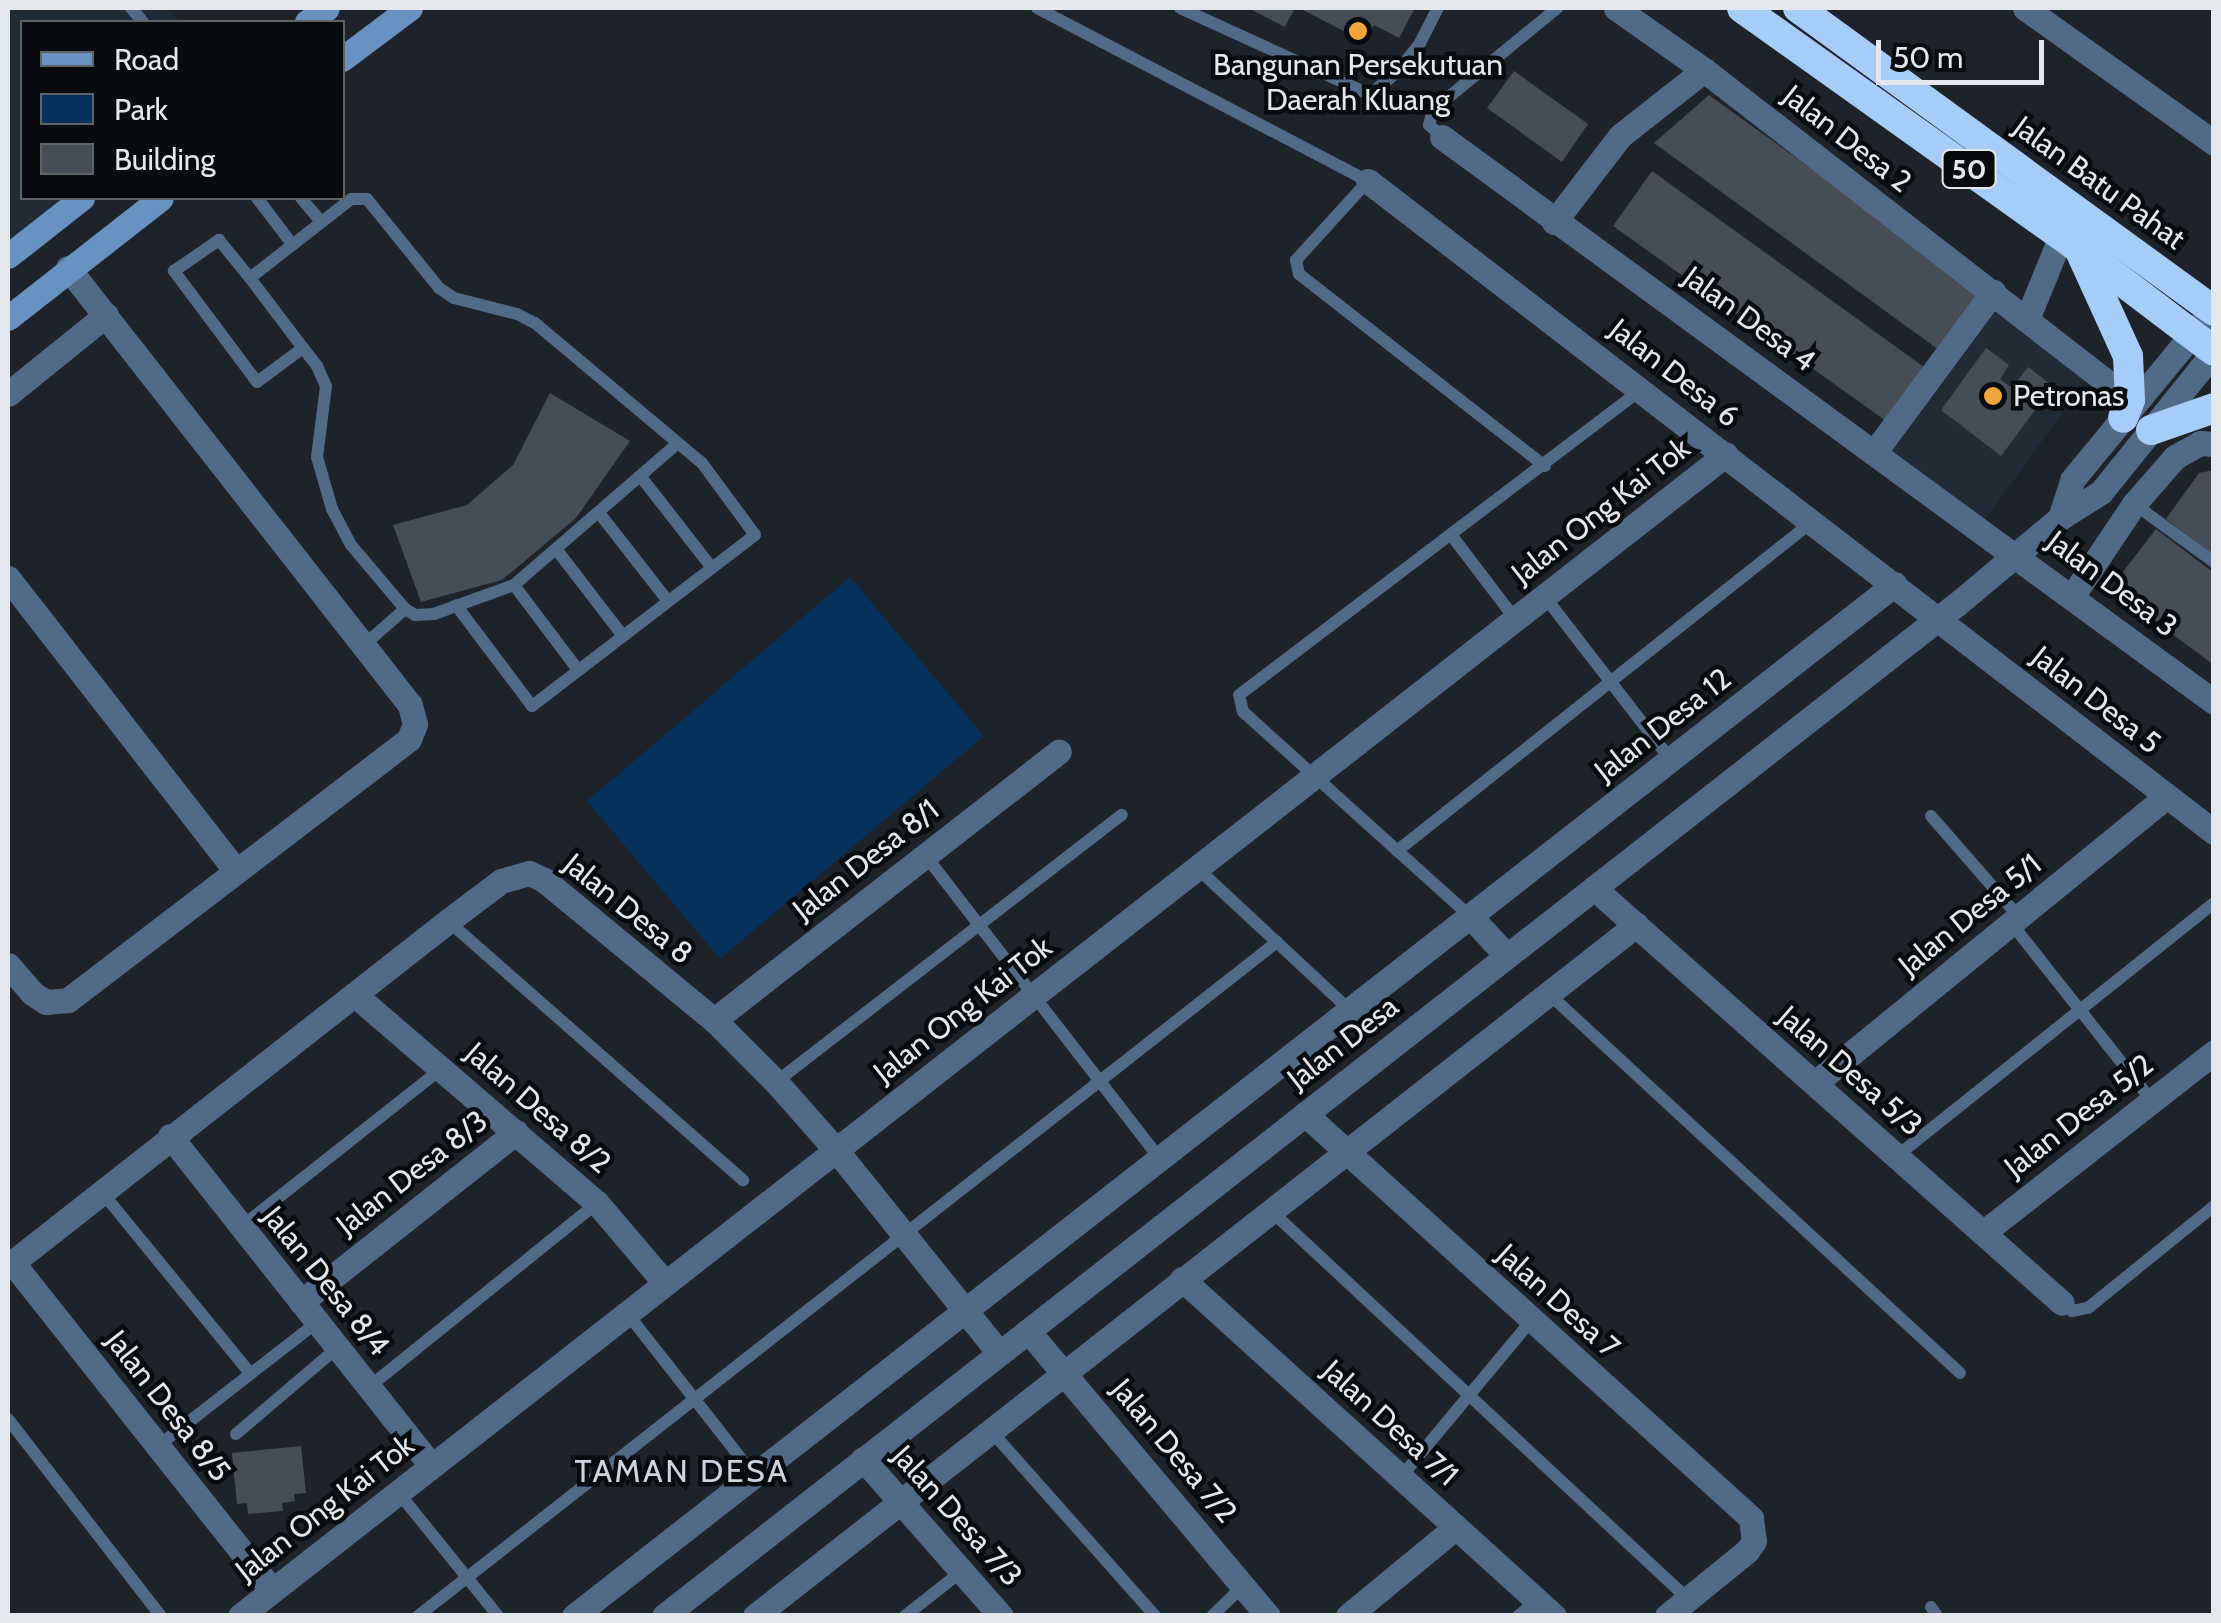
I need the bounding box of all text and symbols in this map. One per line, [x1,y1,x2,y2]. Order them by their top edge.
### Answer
legend [20,20,345,200]
marker: Bangunan Persekutuan Daerah Kluang [1347,20,1369,42]
scale bar [1881,20,2048,82]
text: 50 m [1893,39,1963,76]
text: Road [114,41,179,78]
place label: Bangunan Persekutuan Daerah Kluang [1213,47,1503,118]
street label: Jalan Desa 2 [1776,78,1918,200]
text: Park [114,91,168,128]
street label: Jalan Batu Pahat [2006,109,2192,257]
text: Building [114,141,216,178]
road number: 50 [1942,146,1996,192]
street label: Jalan Desa 4 [1676,259,1822,379]
street label: Jalan Desa 6 [1602,311,1746,435]
place label: Petronas [2013,378,2124,414]
marker: Petronas [1982,385,2004,407]
street label: Jalan Ong Kai Tok [1505,430,1697,592]
street label: Jalan Desa 3 [2040,523,2184,645]
street label: Jalan Desa 5 [2024,639,2168,761]
street label: Jalan Desa 12 [1588,661,1738,789]
street label: Jalan Desa 8/1 [786,792,946,928]
street label: Jalan Desa 8 [556,846,700,972]
street label: Jalan Desa 5/1 [1891,847,2049,983]
street label: Jalan Ong Kai Tok [867,929,1059,1091]
street label: Jalan Desa [1280,989,1406,1097]
street label: Jalan Desa 5/3 [1770,999,1930,1143]
street label: Jalan Desa 8/2 [458,1035,618,1181]
street label: Jalan Desa 5/2 [1997,1047,2161,1185]
street label: Jalan Desa 8/3 [329,1103,495,1243]
street label: Jalan Desa 8/4 [255,1199,397,1363]
street label: Jalan Desa 7 [1489,1237,1627,1365]
street label: Jalan Desa 8/5 [98,1323,238,1489]
street label: Jalan Desa 7/1 [1315,1353,1465,1493]
street label: Jalan Desa 7/2 [1104,1372,1244,1530]
street label: Jalan Ong Kai Tok [229,1427,421,1589]
street label: Jalan Desa 7/3 [885,1438,1029,1594]
district label: TAMAN DESA [575,1452,789,1490]

